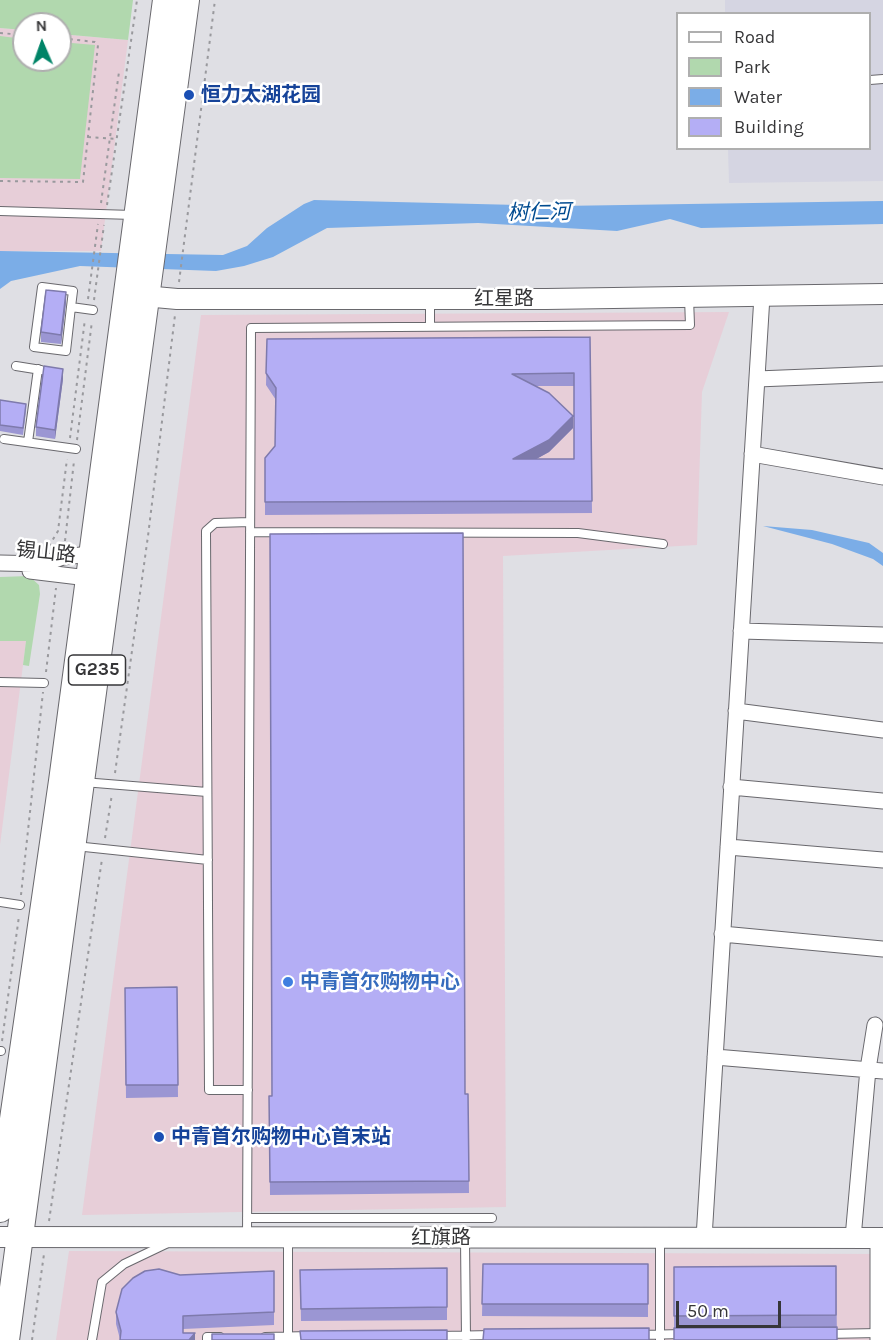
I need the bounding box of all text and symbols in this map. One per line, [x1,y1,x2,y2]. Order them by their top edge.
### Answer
north arrow [12,12,72,72]
legend [676,12,871,150]
text: N [35,16,47,35]
text: Road [734,26,775,48]
text: Park [734,56,771,78]
place label: 恒力太湖花园 [201,83,321,107]
text: Water [734,86,782,108]
marker: 恒力太湖花园 [182,88,196,102]
text: Building [734,116,804,138]
water label: 树仁河 [507,200,571,226]
street label: 红星路 [474,287,534,311]
street label: 锡山路 [15,538,77,568]
road number: G235 [68,655,126,685]
place label: 中青首尔购物中心 [300,970,460,994]
marker: 中青首尔购物中心 [281,975,295,989]
place label: 中青首尔购物中心首末站 [171,1125,391,1149]
marker: 中青首尔购物中心首末站 [152,1130,166,1144]
street label: 红旗路 [411,1226,471,1250]
scale bar [679,1289,784,1327]
text: 50 m [687,1300,729,1322]

